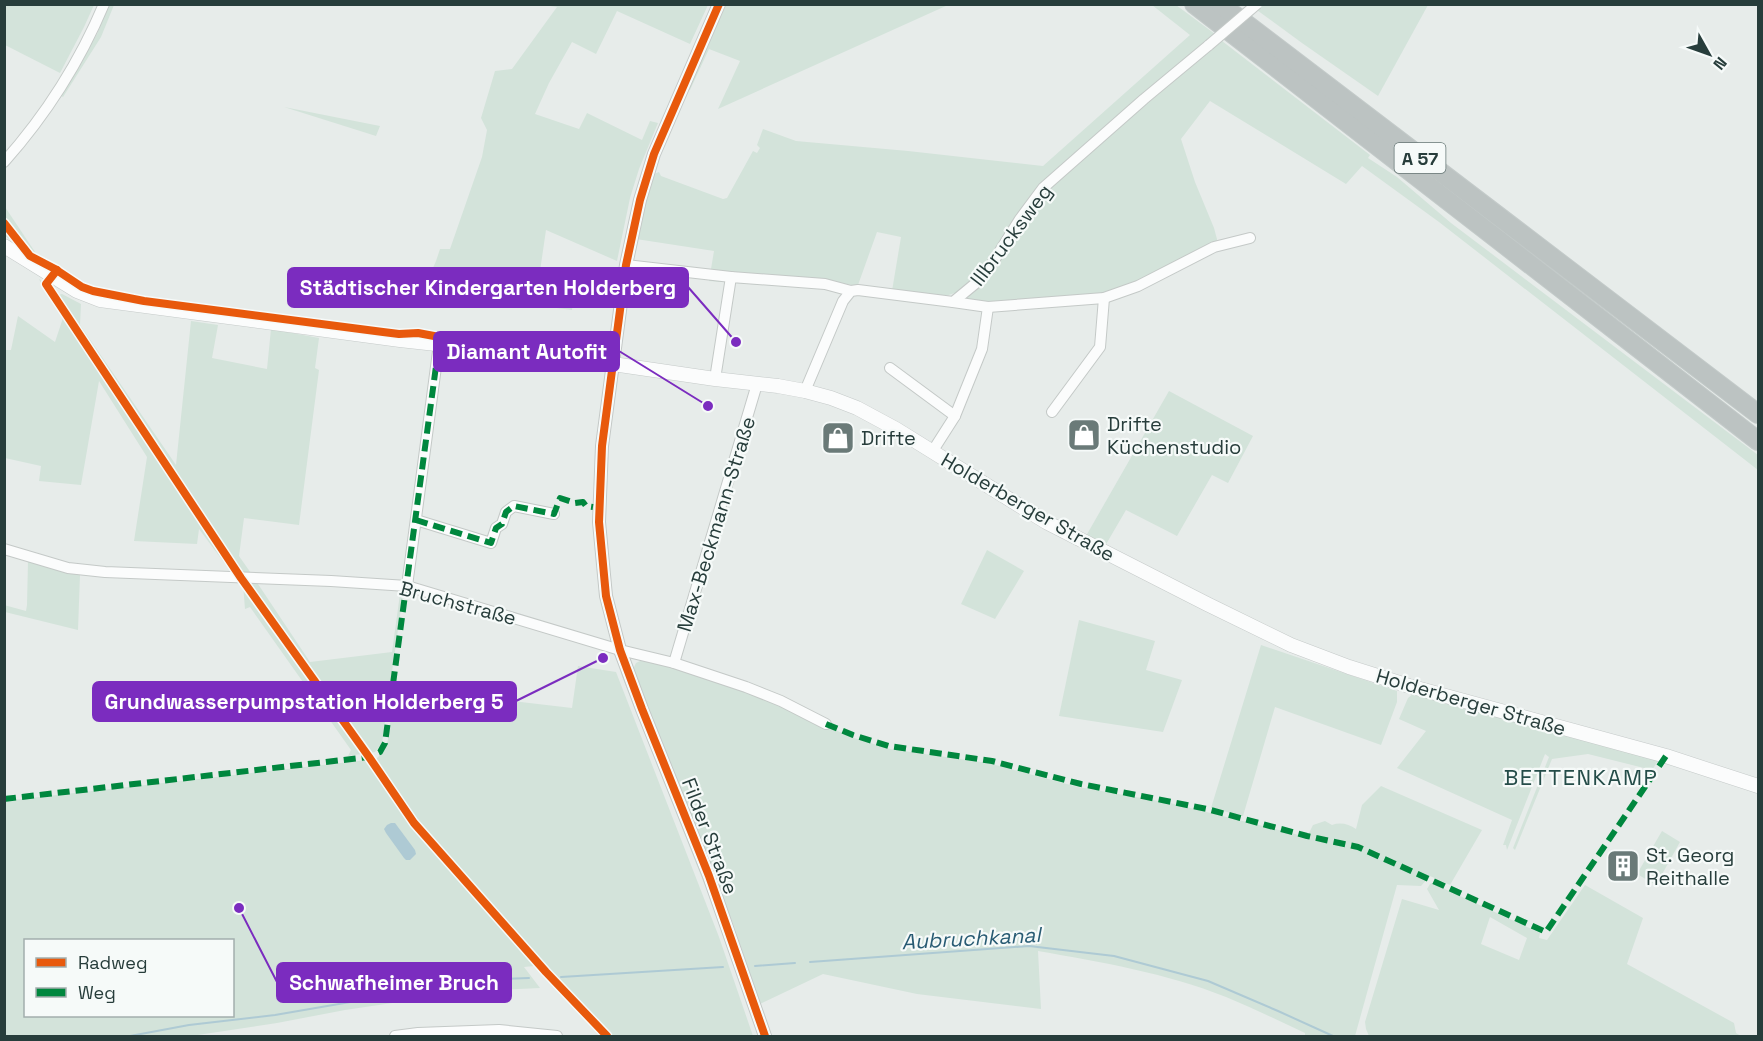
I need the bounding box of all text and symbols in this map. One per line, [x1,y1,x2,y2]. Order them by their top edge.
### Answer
north arrow [1679,24,1739,84]
text: N [1709,52,1732,74]
road number: A 57 [1394,143,1446,173]
street label: Illbrucksweg [964,179,1058,291]
callout: Städtischer Kindergarten Holderberg [288,268,688,307]
text: Städtischer Kindergarten Holderberg [300,274,676,301]
callout: Diamant Autofit [434,332,619,371]
text: Diamant Autofit [447,338,607,365]
place label: Drifte Küchenstudio [1107,411,1241,460]
street label: Max-Beckmann-Straße [671,413,761,635]
shop icon: Drifte Küchenstudio [1066,417,1102,453]
shop icon: Drifte [820,420,856,456]
place label: Drifte [861,425,916,451]
street label: Holderberger Straße [936,447,1120,567]
street label: Bruchstraße [397,575,519,631]
street label: Holderberger Straße [1373,662,1569,742]
callout: Grundwasserpumpstation Holderberg 5 [93,682,516,721]
text: Grundwasserpumpstation Holderberg 5 [105,688,503,715]
district label: BETTENKAMP [1504,763,1658,791]
street label: Filder Straße [676,774,744,898]
place label: St. Georg Reithalle [1646,842,1734,891]
building icon: St. Georg Reithalle [1605,848,1641,884]
water label: Aubruchkanal [901,921,1044,955]
legend [24,939,234,1017]
text: Radweg [78,951,148,974]
callout: Schwafheimer Bruch [277,963,511,1002]
text: Schwafheimer Bruch [289,969,499,996]
text: Weg [78,981,116,1004]

